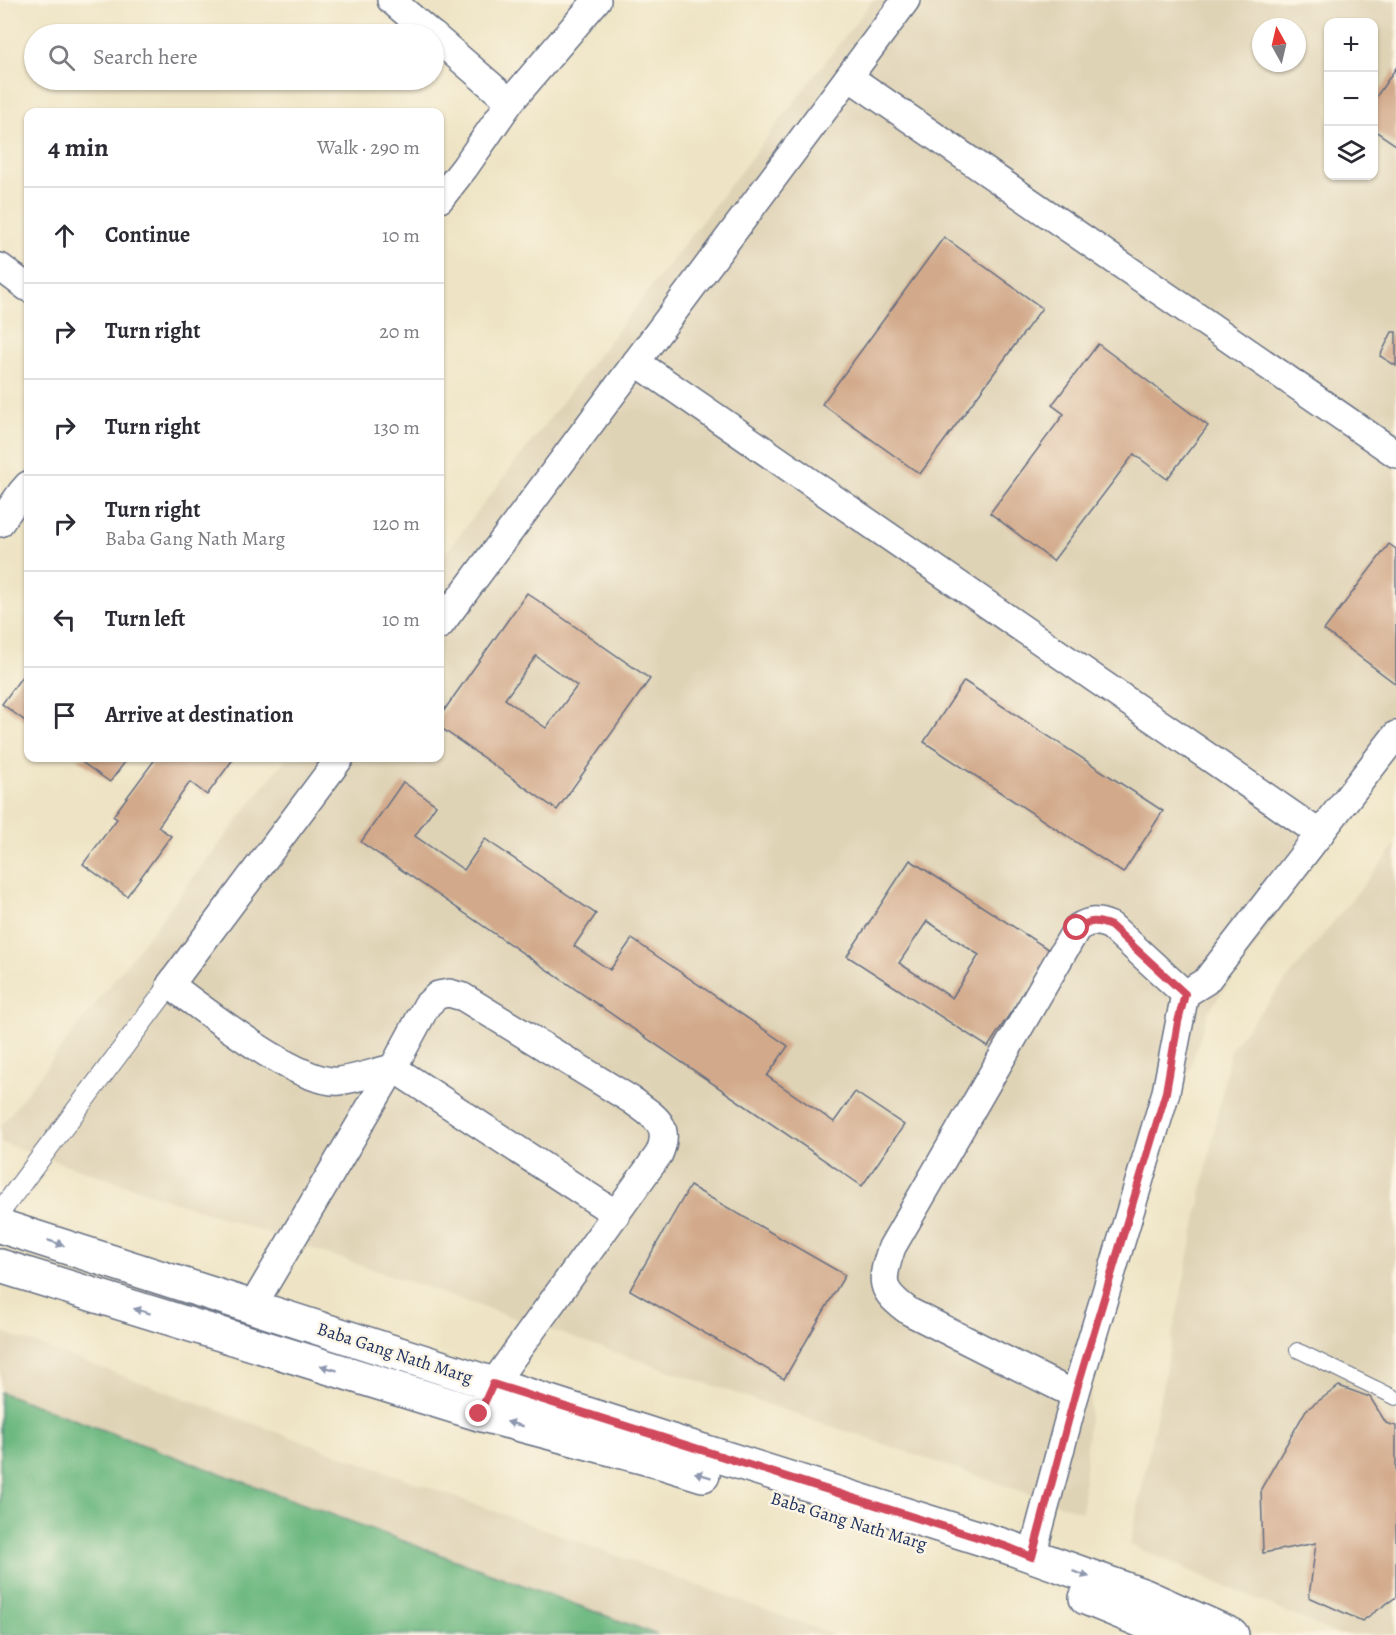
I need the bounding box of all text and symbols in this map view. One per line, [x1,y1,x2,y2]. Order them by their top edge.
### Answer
north arrow [1252,18,1306,72]
map controls [1324,18,1378,180]
button: + [1324,18,1378,72]
search box [24,24,444,90]
icon: search [45,41,78,74]
text: Search here [93,42,198,72]
button: − [1324,72,1378,126]
button: layers [1324,126,1378,180]
text: 4 min [48,130,109,165]
text: Walk · 290 m [317,134,420,161]
icon: ahead [48,219,81,252]
text: Continue [105,220,190,250]
text: 10 m [382,222,420,249]
icon: right [48,315,81,348]
text: Turn right [105,316,201,346]
text: 20 m [379,318,420,345]
icon: right [48,411,81,444]
text: Turn right [105,412,201,442]
text: 130 m [374,414,420,441]
text: Turn right [105,495,201,525]
icon: right [48,507,81,540]
text: 120 m [372,510,420,537]
text: Baba Gang Nath Marg [105,525,285,552]
icon: left [48,603,81,636]
text: Turn left [105,604,185,634]
text: 10 m [382,606,420,633]
icon: arrive [48,699,81,732]
text: Arrive at destination [105,700,294,730]
route start [1063,914,1089,940]
one-way arrow [47,1239,65,1249]
one-way arrow [133,1306,151,1315]
street label: Baba Gang Nath Marg [314,1317,476,1389]
one-way arrow [319,1363,337,1372]
route end [465,1400,491,1426]
one-way arrow [506,1418,525,1428]
one-way arrow [694,1470,712,1480]
street label: Baba Gang Nath Marg [768,1486,930,1556]
one-way arrow [1072,1569,1090,1579]

